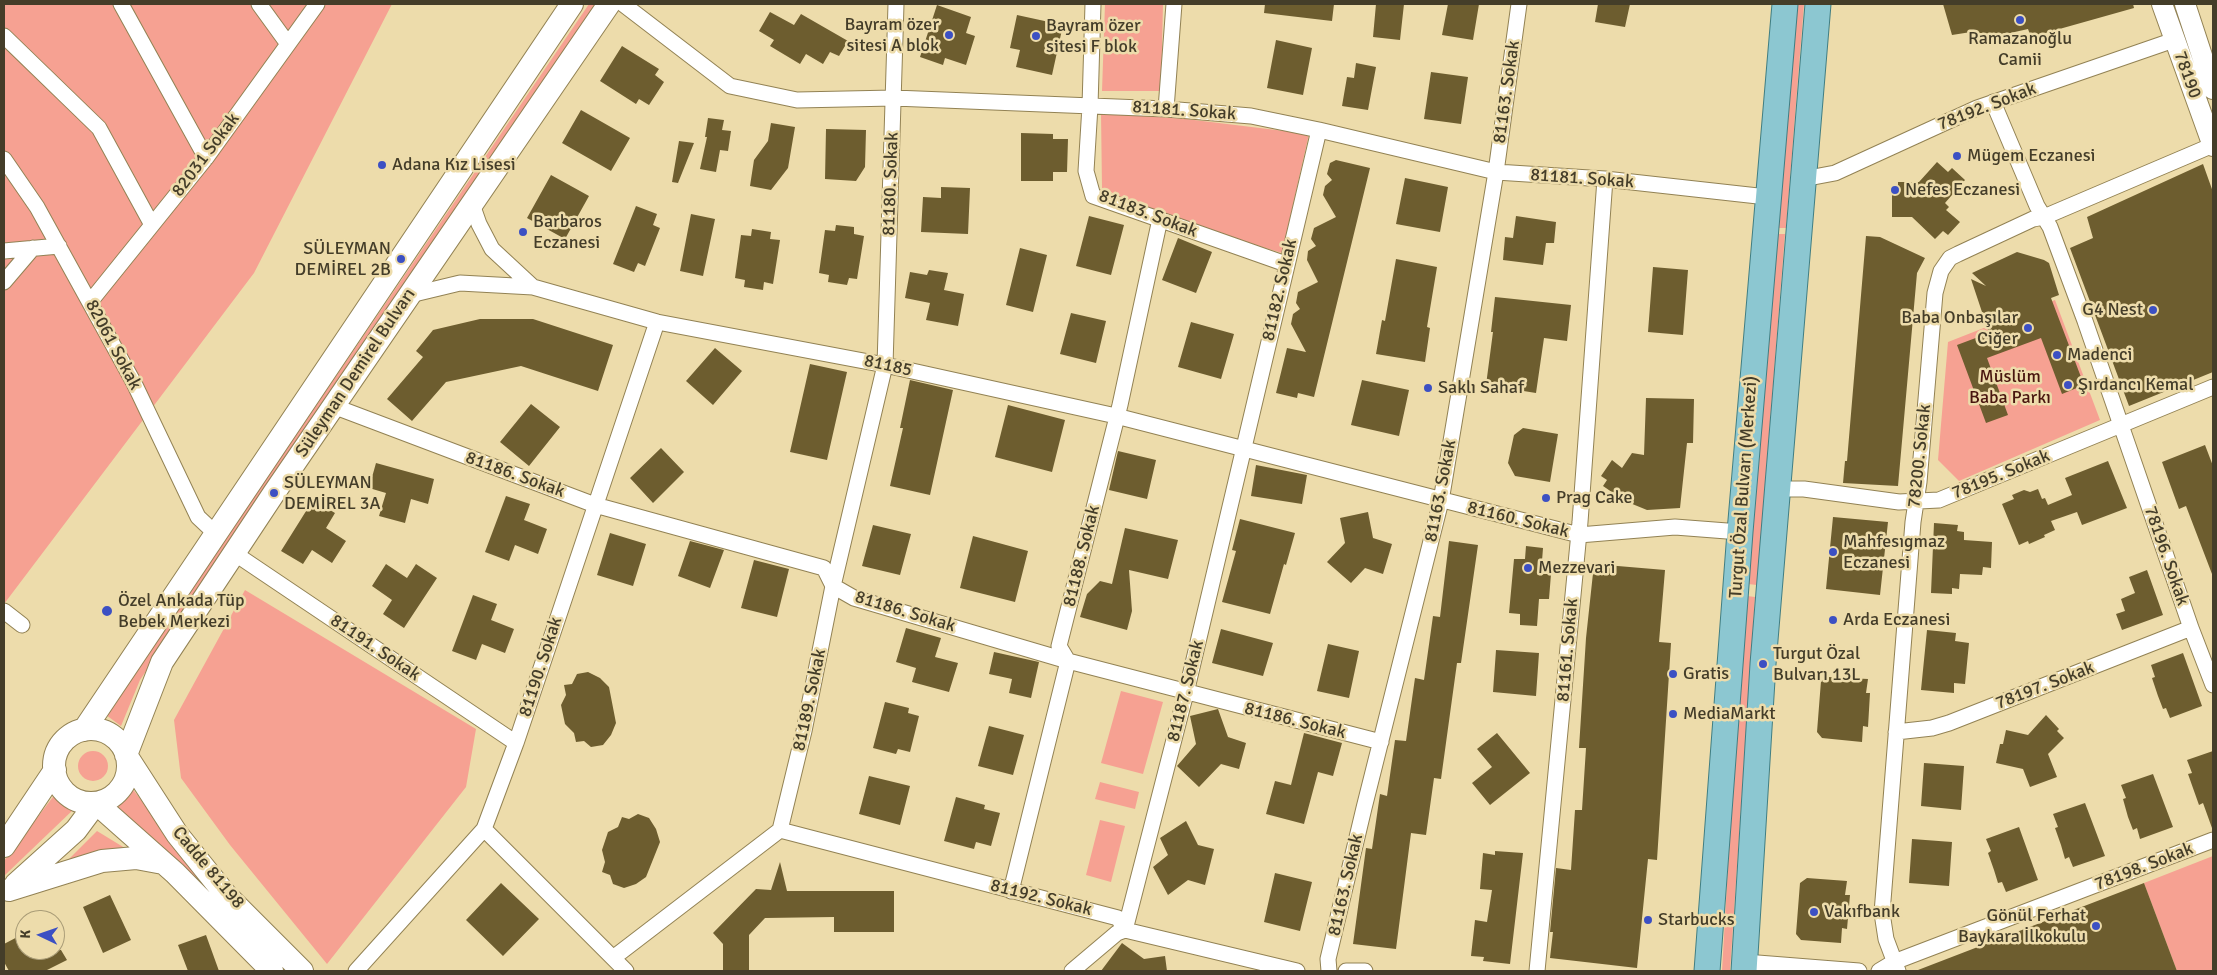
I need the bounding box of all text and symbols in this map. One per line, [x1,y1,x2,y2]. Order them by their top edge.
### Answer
place label: Bayram özer sitesi A blok [844,14,939,56]
marker: Ramazanoğlu Camii [2014,14,2026,26]
place label: Bayram özer sitesi F blok [1046,15,1141,58]
place label: Ramazanoğlu Camii [1968,28,2072,70]
marker: Bayram özer sitesi A blok [943,29,955,41]
marker: Bayram özer sitesi F blok [1030,30,1042,42]
street label: 81163. Sokak [1489,39,1525,145]
street label: 78190 [2169,48,2205,102]
street label: 78192. Sokak [1935,78,2039,136]
street label: 81181. Sokak [1131,97,1237,125]
street label: 82031 Sokak [168,109,244,201]
street label: 81180. Sokak [878,132,904,236]
place label: Mügem Eczanesi [1967,145,2095,167]
marker: Mügem Eczanesi [1951,150,1963,162]
place label: Adana Kız Lisesi [392,154,516,176]
marker: Adana Kız Lisesi [376,159,388,171]
street label: 81181. Sokak [1529,165,1635,193]
place label: Nefes Eczanesi [1905,179,2020,201]
marker: Nefes Eczanesi [1889,184,1901,196]
street label: 81183. Sokak [1096,185,1200,243]
place label: Barbaros Eczanesi [533,211,602,253]
marker: Barbaros Eczanesi [517,226,529,238]
street label: 81182. Sokak [1258,237,1302,343]
place label: SÜLEYMAN DEMİREL 2B [295,238,391,280]
marker: SÜLEYMAN DEMİREL 2B [395,253,407,265]
street label: Süleyman Demirel Bulvarı [291,285,421,461]
street label: 82061 Sokak [80,296,146,394]
place label: G4 Nest [2082,299,2143,321]
marker: G4 Nest [2147,304,2159,316]
place label: Baba Onbaşılar Ciğer [1901,307,2018,350]
marker: Baba Onbaşılar Ciğer [2022,322,2034,334]
place label: Madenci [2067,344,2133,366]
marker: Madenci [2051,349,2063,361]
street label: 81185 [862,350,914,382]
park label: Müslüm Baba Parkı [1969,366,2051,408]
place label: Şırdancı Kemal [2078,374,2194,396]
street label: Turgut Özal Bulvarı (Merkezi) [1725,375,1763,599]
place label: Saklı Sahaf [1438,377,1524,399]
marker: Şırdancı Kemal [2062,379,2074,391]
marker: Saklı Sahaf [1422,382,1434,394]
street label: 78200. Sokak [1904,403,1936,509]
street label: 81163. Sokak [1420,438,1462,544]
street label: 78195. Sokak [1949,446,2053,504]
street label: 81186. Sokak [463,447,567,503]
place label: SÜLEYMAN DEMİREL 3A [284,472,381,514]
marker: SÜLEYMAN DEMİREL 3A [268,487,280,499]
place label: Prag Cake [1556,487,1632,509]
marker: Prag Cake [1540,492,1552,504]
street label: 81160. Sokak [1465,497,1571,543]
street label: 81188. Sokak [1059,503,1105,609]
street label: 78196. Sokak [2139,503,2193,609]
place label: Mahfesıgmaz Eczanesi [1843,531,1945,574]
marker: Mahfesıgmaz Eczanesi [1827,546,1839,558]
place label: Mezzevari [1538,557,1615,579]
marker: Mezzevari [1522,562,1534,574]
street label: 81186. Sokak [852,586,958,638]
place label: Özel Ankada Tüp Bebek Merkezi [118,590,245,632]
street label: 81161. Sokak [1553,597,1583,703]
marker: Özel Ankada Tüp Bebek Merkezi [100,604,114,618]
place label: Arda Eczanesi [1843,609,1950,631]
street label: 81191. Sokak [326,610,424,686]
street label: 81190. Sokak [515,614,567,720]
marker: Arda Eczanesi [1827,614,1839,626]
street label: 81187. Sokak [1163,638,1209,744]
place label: Turgut Özal Bulvarı 13L [1773,643,1861,686]
street label: 81189. Sokak [789,647,831,753]
street label: 78197. Sokak [1993,657,2097,715]
marker: Turgut Özal Bulvarı 13L [1757,658,1769,670]
place label: Gratis [1683,663,1729,685]
marker: Gratis [1667,668,1679,680]
street label: 81186. Sokak [1242,698,1348,744]
place label: MediaMarkt [1683,703,1776,725]
marker: MediaMarkt [1667,708,1679,720]
street label: Cadde 81198 [167,823,249,913]
street label: 81163. Sokak [1324,832,1368,938]
street label: 78198. Sokak [2092,838,2196,896]
street label: 81192. Sokak [988,875,1094,921]
place label: Vakıfbank [1824,901,1900,923]
place label: Gönül Ferhat Baykara İlkokulu [1958,905,2086,948]
marker: Vakıfbank [1808,906,1820,918]
place label: Starbucks [1658,909,1735,931]
north arrow [15,910,65,960]
marker: Starbucks [1642,914,1654,926]
marker: Gönül Ferhat Baykara İlkokulu [2090,920,2102,932]
text: K [17,929,34,939]

